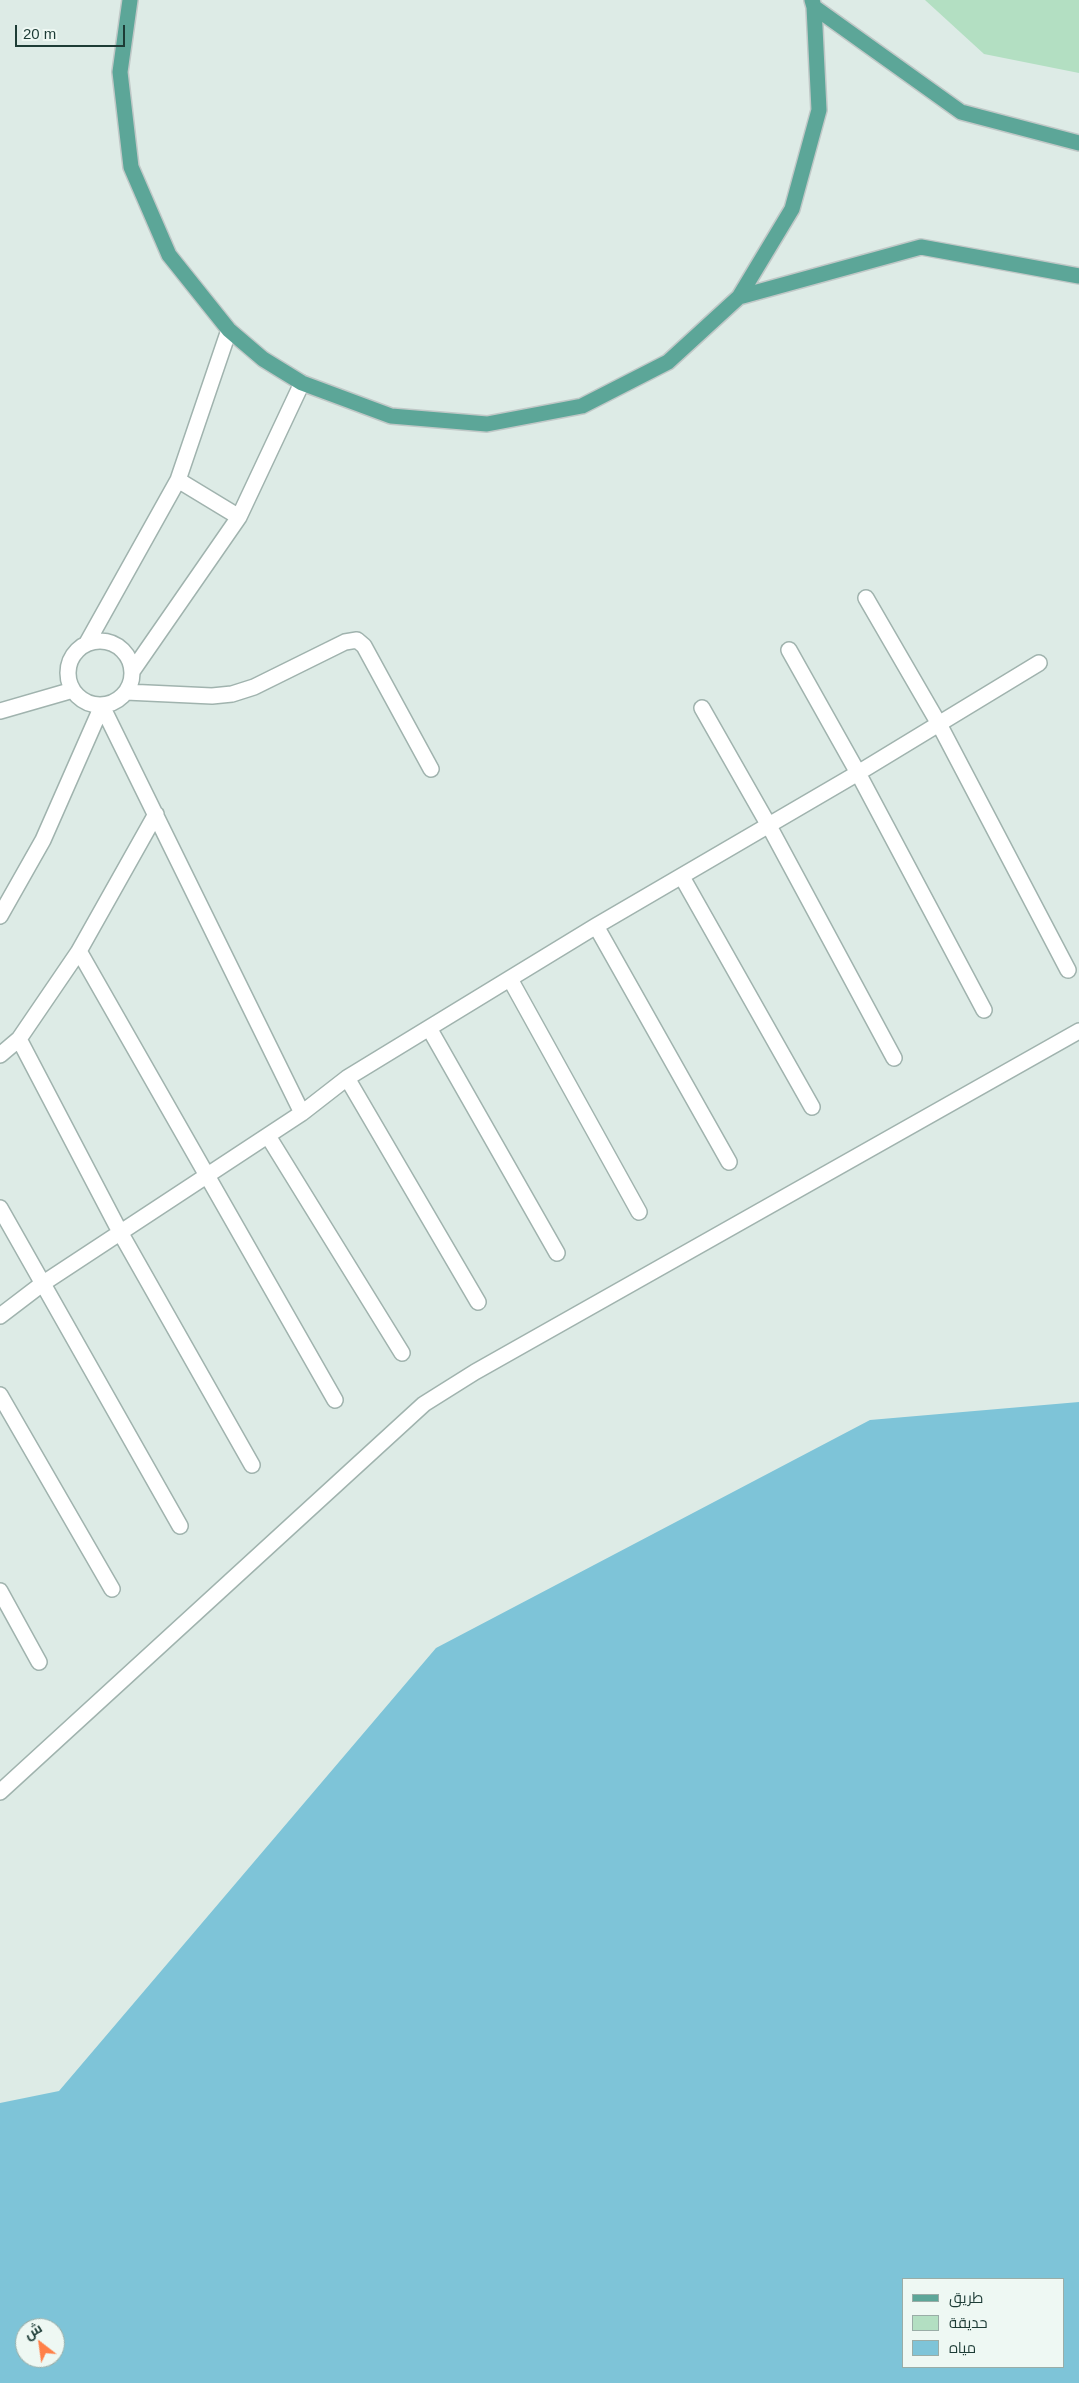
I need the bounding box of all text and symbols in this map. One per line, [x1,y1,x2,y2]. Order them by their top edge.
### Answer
scale bar [18,15,128,47]
text: 20 m [23,25,56,42]
legend [902,2278,1064,2368]
text: طريق [949,2289,983,2306]
text: حديقة [949,2314,988,2331]
north arrow [15,2318,65,2368]
text: ش [21,2319,45,2342]
text: مياه [949,2339,976,2356]

